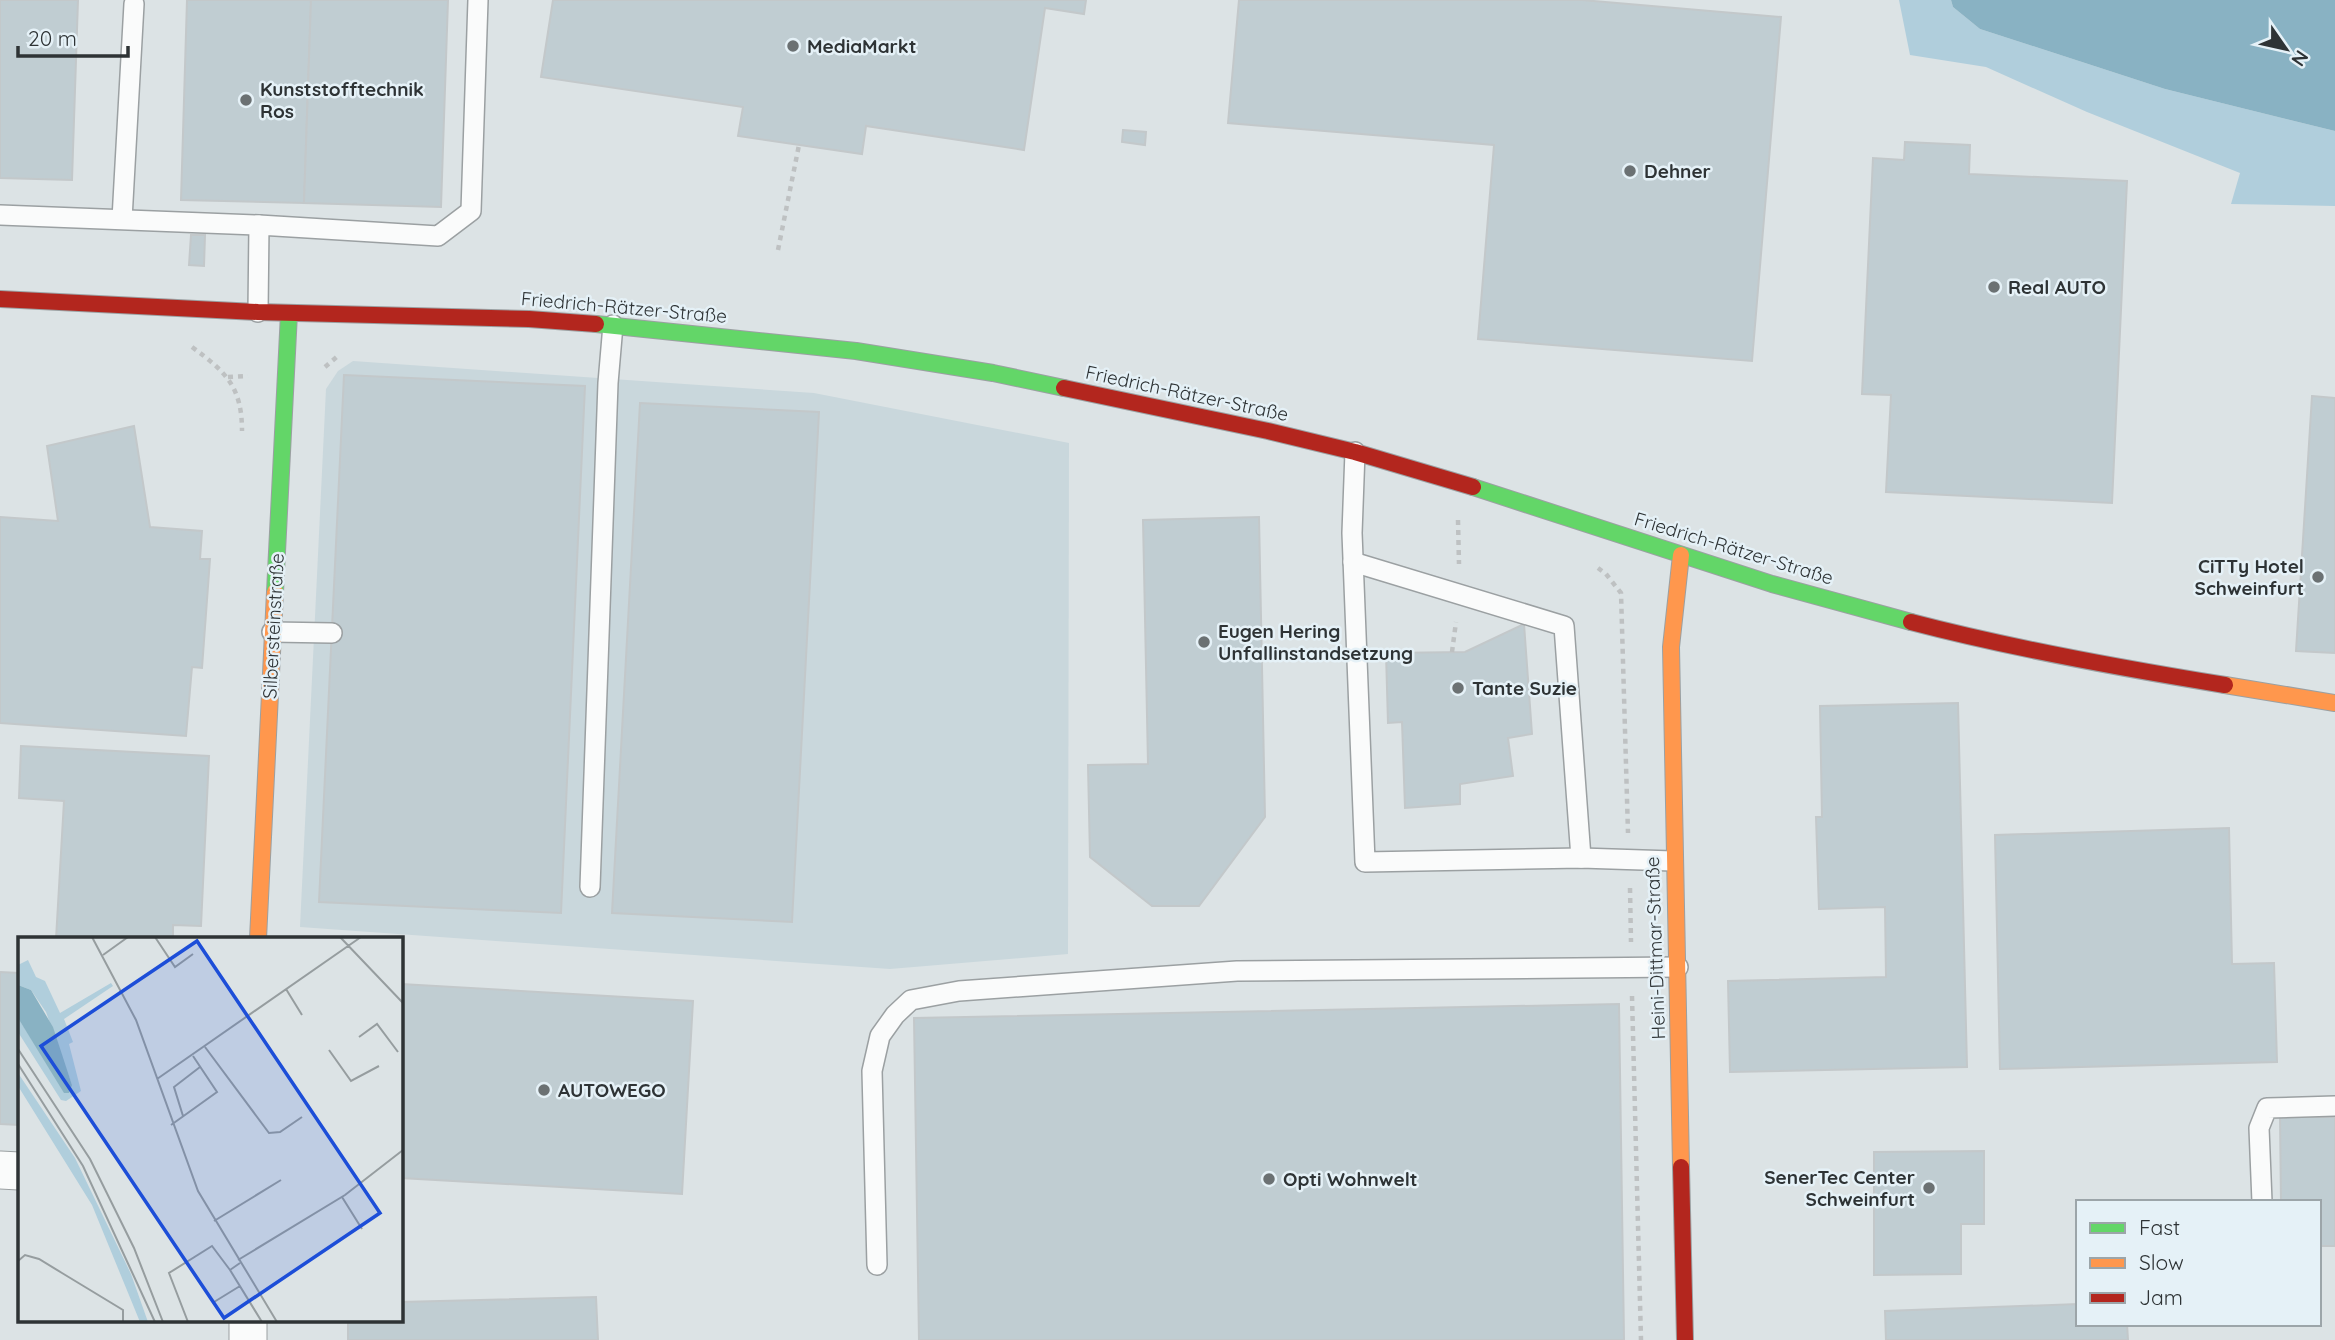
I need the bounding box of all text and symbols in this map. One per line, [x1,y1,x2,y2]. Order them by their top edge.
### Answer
scale bar [18,14,128,58]
north arrow [2251,14,2321,84]
text: 20 m [28,25,77,51]
place label: MediaMarkt [807,34,916,58]
marker: MediaMarkt [785,38,801,54]
text: N [2286,46,2314,71]
place label: Kunststofftechnik Ros [260,77,424,123]
marker: Kunststofftechnik Ros [238,92,254,108]
place label: Dehner [1644,159,1711,183]
marker: Dehner [1622,163,1638,179]
place label: Real AUTO [2008,275,2106,299]
marker: Real AUTO [1986,279,2002,295]
street label: Friedrich-Rätzer-Straße [520,286,728,328]
street label: Friedrich-Rätzer-Straße [1083,360,1291,426]
street label: Friedrich-Rätzer-Straße [1632,506,1836,590]
street label: Silbersteinstraße [257,553,289,699]
place label: CiTTy Hotel Schweinfurt [2195,554,2304,600]
marker: CiTTy Hotel Schweinfurt [2310,569,2326,585]
place label: Eugen Hering Unfallinstandsetzung [1218,619,1413,665]
marker: Eugen Hering Unfallinstandsetzung [1196,634,1212,650]
place label: Tante Suzie [1472,676,1577,700]
marker: Tante Suzie [1450,680,1466,696]
street label: Heini-Dittmar-Straße [1640,856,1670,1040]
inset map [18,937,402,1322]
place label: AUTOWEGO [558,1078,666,1102]
marker: AUTOWEGO [536,1082,552,1098]
place label: SenerTec Center Schweinfurt [1764,1165,1915,1211]
place label: Opti Wohnwelt [1283,1167,1418,1191]
marker: Opti Wohnwelt [1261,1171,1277,1187]
marker: SenerTec Center Schweinfurt [1921,1180,1937,1196]
legend [2076,1200,2321,1326]
text: Fast [2139,1214,2180,1240]
text: Slow [2139,1249,2184,1275]
text: Jam [2139,1284,2183,1310]

